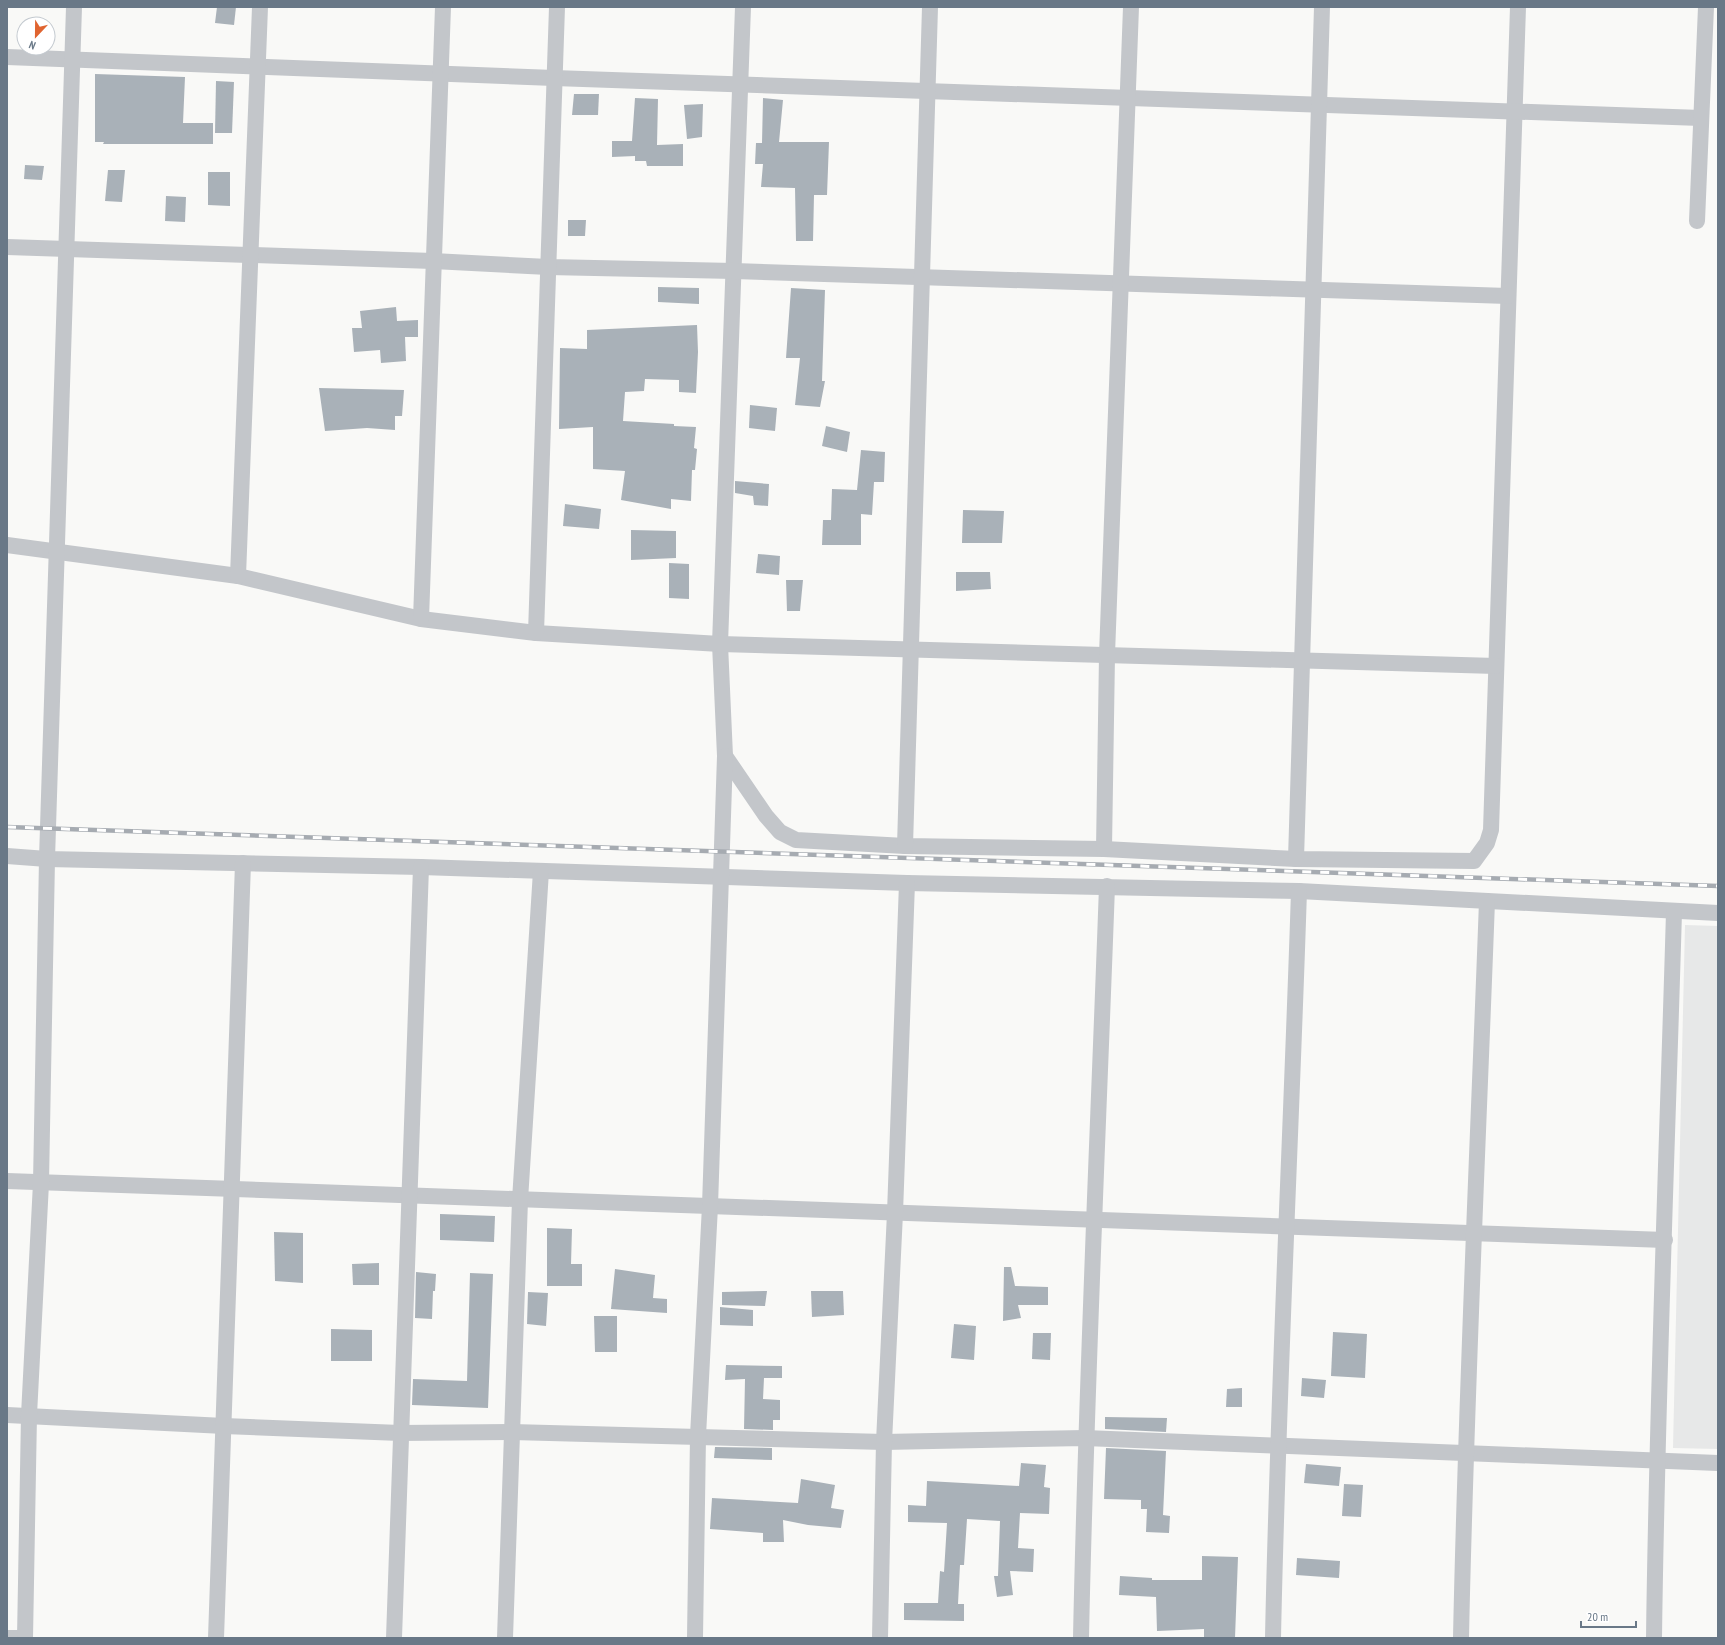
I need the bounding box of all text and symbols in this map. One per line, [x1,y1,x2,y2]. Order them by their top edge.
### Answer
north arrow [16,16,56,56]
text: N [27,38,38,53]
scale bar [1581,1603,1636,1629]
text: 20 m [1587,1609,1608,1624]

